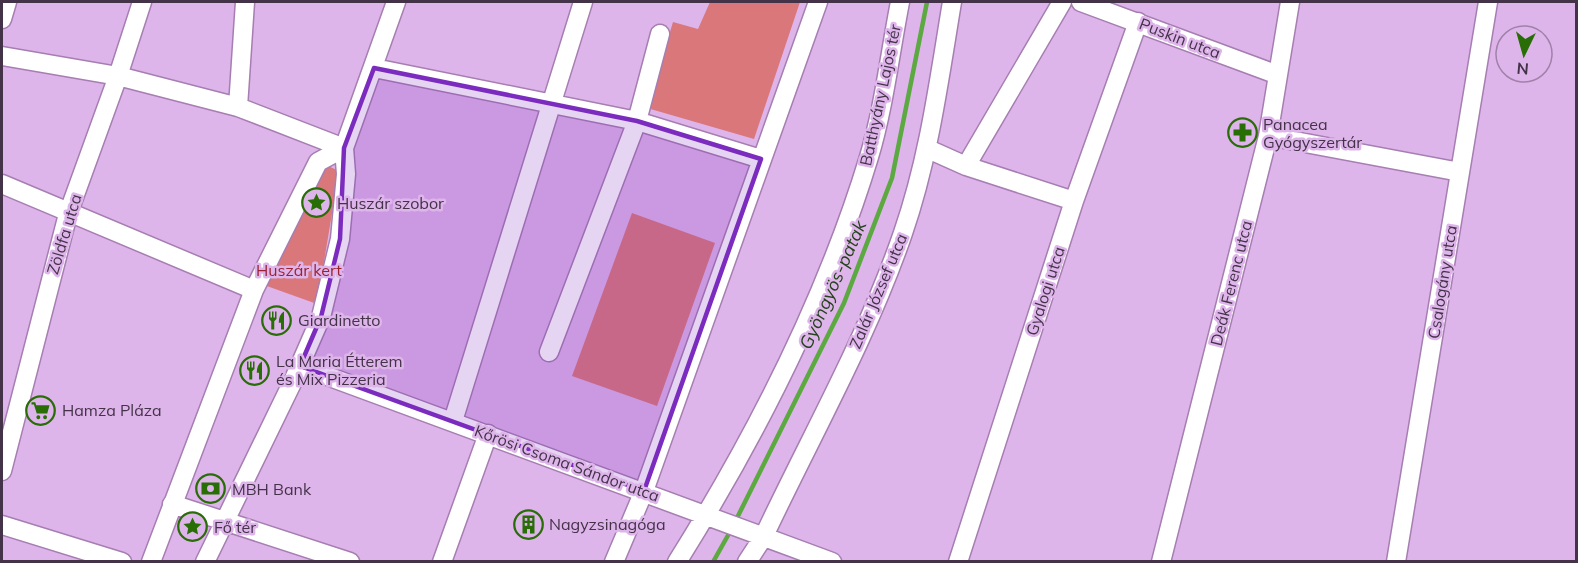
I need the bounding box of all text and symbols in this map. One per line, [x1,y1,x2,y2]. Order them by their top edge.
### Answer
street label: Puskin utca [1137,13,1223,63]
street label: Batthyány Lajos tér [855,22,905,168]
north arrow [1494,24,1554,84]
text: N [1516,58,1530,79]
place label: Panacea Gyógyszertár [1263,114,1362,152]
pharmacy icon: Panacea Gyógyszertár [1226,117,1258,149]
place icon: Huszár szobor [300,187,332,219]
street label: Zöldfa utca [42,191,86,277]
place label: Huszár szobor [337,193,444,213]
water label: Gyöngyös-patak [794,216,872,353]
street label: Deák Ferenc utca [1206,218,1256,348]
street label: Csalogány utca [1423,224,1461,340]
street label: Zalár József utca [845,230,911,352]
street label: Gyalogi utca [1021,244,1069,338]
park label: Huszár kert [256,260,342,280]
restaurant icon: Giardinetto [261,304,293,336]
place label: Giardinetto [298,310,380,330]
place label: La Maria Étterem és Mix Pizzeria [276,351,403,389]
restaurant icon: La Maria Étterem és Mix Pizzeria [239,354,271,386]
supermarket icon: Hamza Pláza [25,394,57,426]
place label: Hamza Pláza [62,400,162,420]
street label: Kőrösi Csoma Sándor utca [472,420,662,506]
bank icon: MBH Bank [195,473,227,505]
place label: MBH Bank [232,479,312,499]
building icon: Nagyzsinagóga [512,508,544,540]
place icon: Fő tér [177,511,209,543]
place label: Nagyzsinagóga [549,514,666,534]
place label: Fő tér [214,517,256,537]

